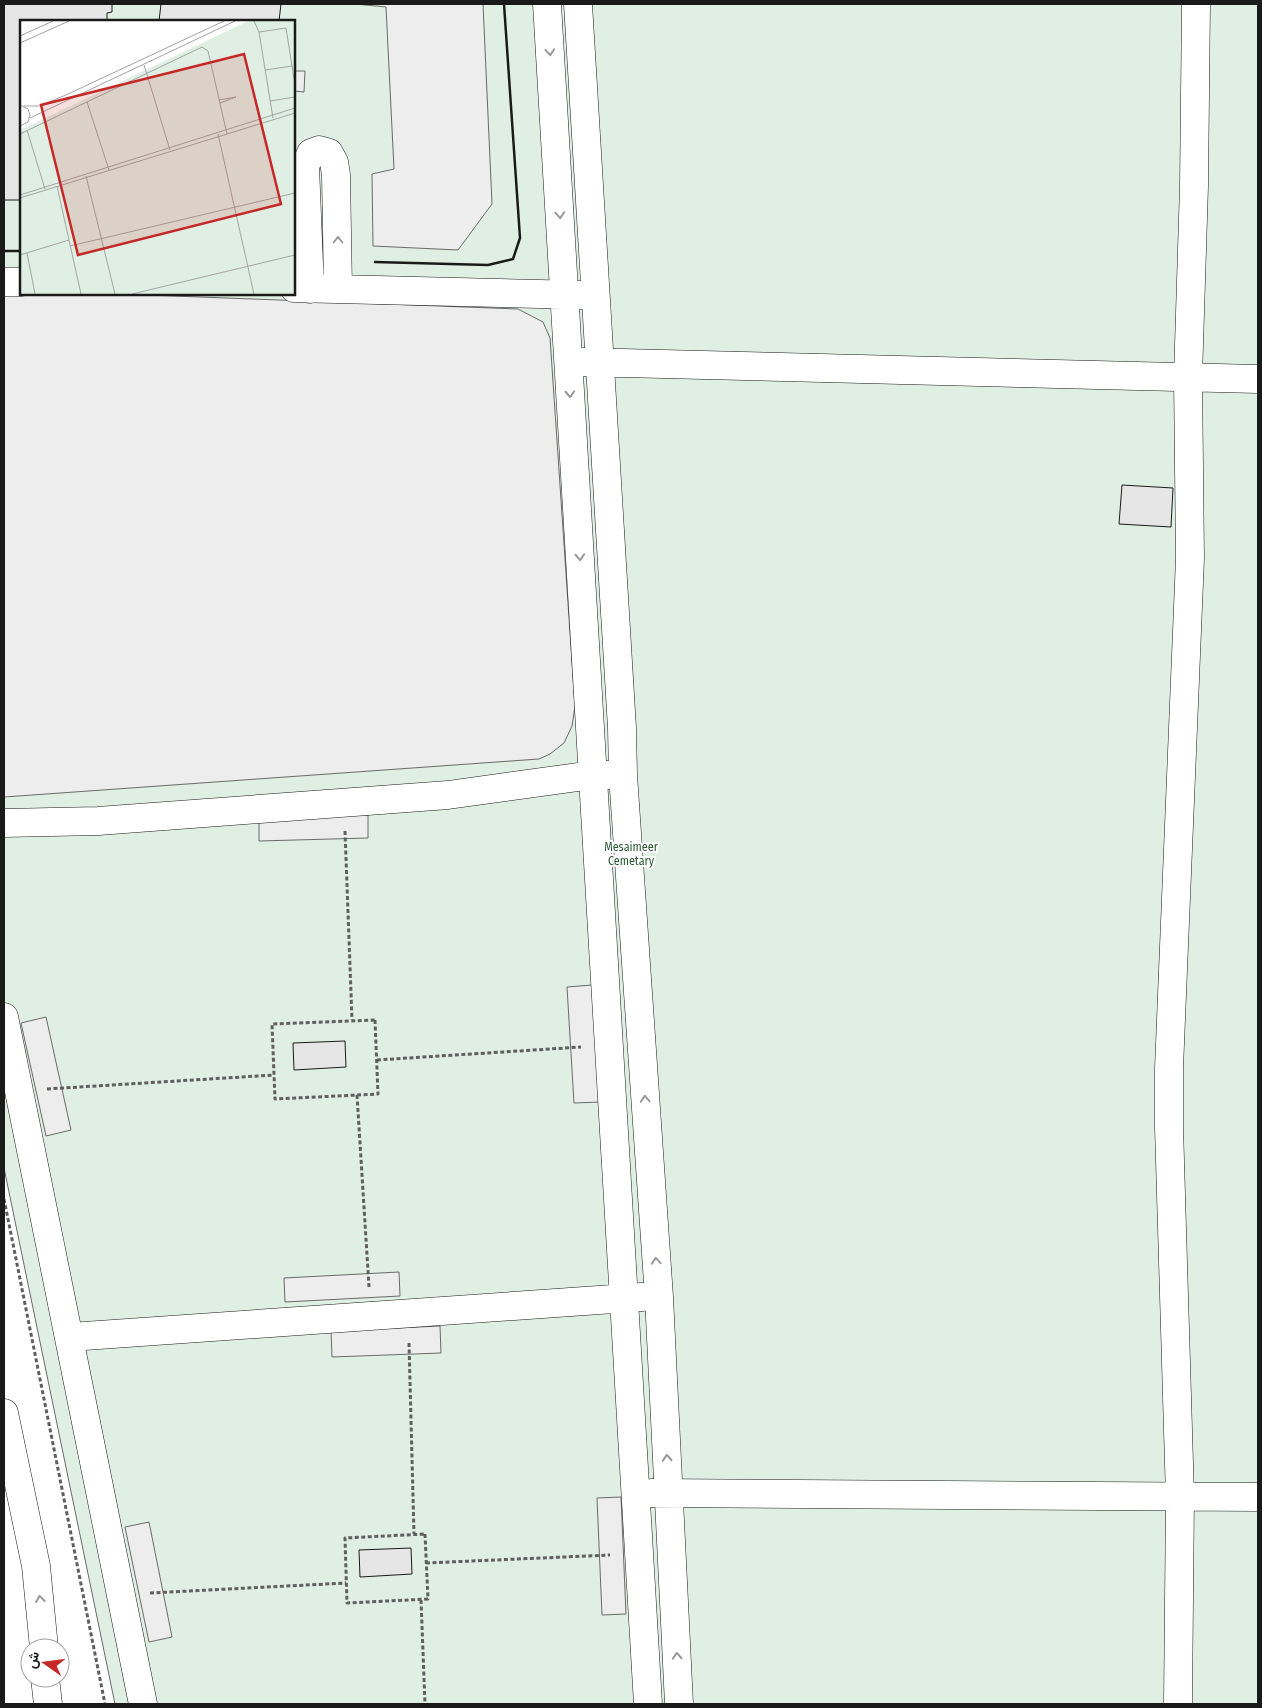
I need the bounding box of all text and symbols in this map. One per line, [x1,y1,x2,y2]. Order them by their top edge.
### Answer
inset map [20,20,295,295]
one-way arrow [545,49,556,57]
one-way arrow [555,211,566,219]
one-way arrow [333,236,343,244]
one-way arrow [564,391,575,399]
one-way arrow [574,553,585,561]
park label: Mesaimeer Cemetary [604,840,659,868]
one-way arrow [640,1095,651,1103]
one-way arrow [651,1257,662,1265]
one-way arrow [662,1454,673,1462]
one-way arrow [35,1595,46,1603]
north arrow [20,1638,70,1688]
text: ش [23,1650,43,1670]
one-way arrow [672,1651,683,1659]

